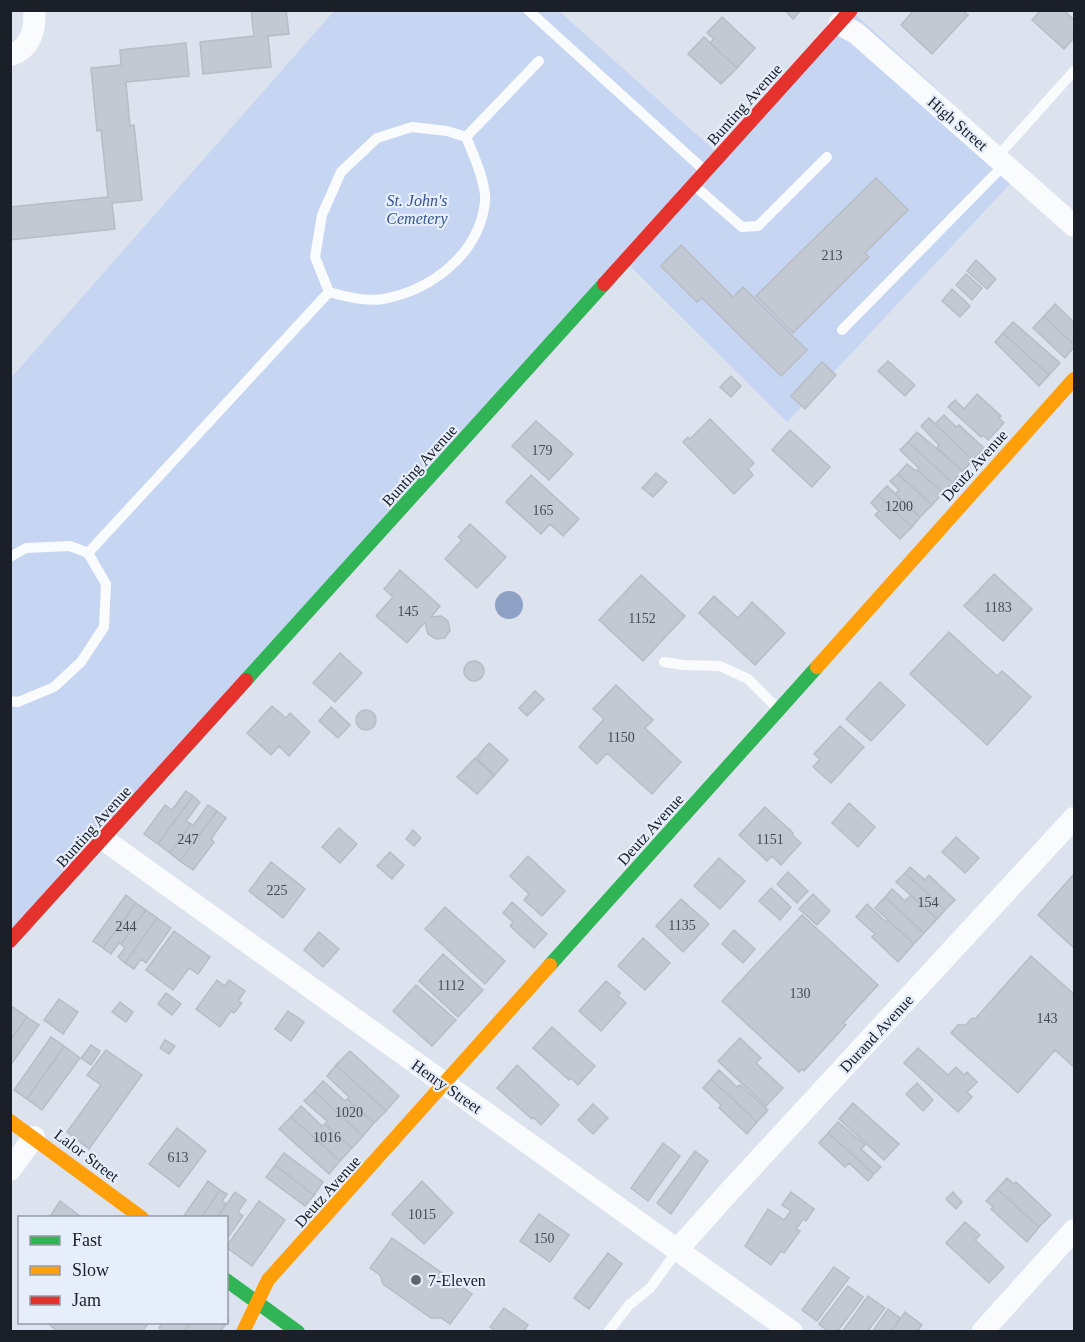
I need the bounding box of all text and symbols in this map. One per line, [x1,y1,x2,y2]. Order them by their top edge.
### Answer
street label: Bunting Avenue [704,60,786,149]
street label: High Street [924,93,991,155]
park label: St. John's Cemetery [386,192,449,228]
house number: 213 [822,248,843,263]
street label: Bunting Avenue [379,421,461,510]
street label: Deutz Avenue [938,426,1011,504]
house number: 179 [532,443,553,458]
house number: 1200 [885,499,913,514]
house number: 165 [533,503,554,518]
house number: 1183 [984,600,1012,615]
house number: 145 [398,604,419,619]
house number: 1152 [628,611,656,626]
house number: 1150 [607,730,635,745]
street label: Bunting Avenue [53,782,135,871]
street label: Deutz Avenue [614,790,687,868]
house number: 247 [178,832,199,847]
house number: 1151 [756,832,784,847]
house number: 225 [267,883,288,898]
house number: 154 [918,895,939,910]
house number: 1135 [668,918,696,933]
house number: 244 [116,919,137,934]
house number: 1112 [438,978,464,993]
house number: 130 [790,986,811,1001]
street label: Durand Avenue [836,991,917,1076]
house number: 143 [1037,1011,1058,1026]
street label: Henry Street [408,1056,485,1118]
house number: 1020 [335,1105,363,1120]
street label: Lalor Street [51,1126,123,1185]
house number: 1016 [313,1130,341,1145]
house number: 613 [168,1150,189,1165]
street label: Deutz Avenue [291,1152,364,1230]
house number: 1015 [408,1207,436,1222]
legend [18,1216,228,1324]
text: Fast [72,1230,102,1250]
house number: 150 [534,1231,555,1246]
text: Slow [72,1260,109,1280]
place label: 7-Eleven [428,1272,486,1289]
marker: 7-Eleven [409,1273,423,1287]
text: Jam [72,1290,101,1310]

